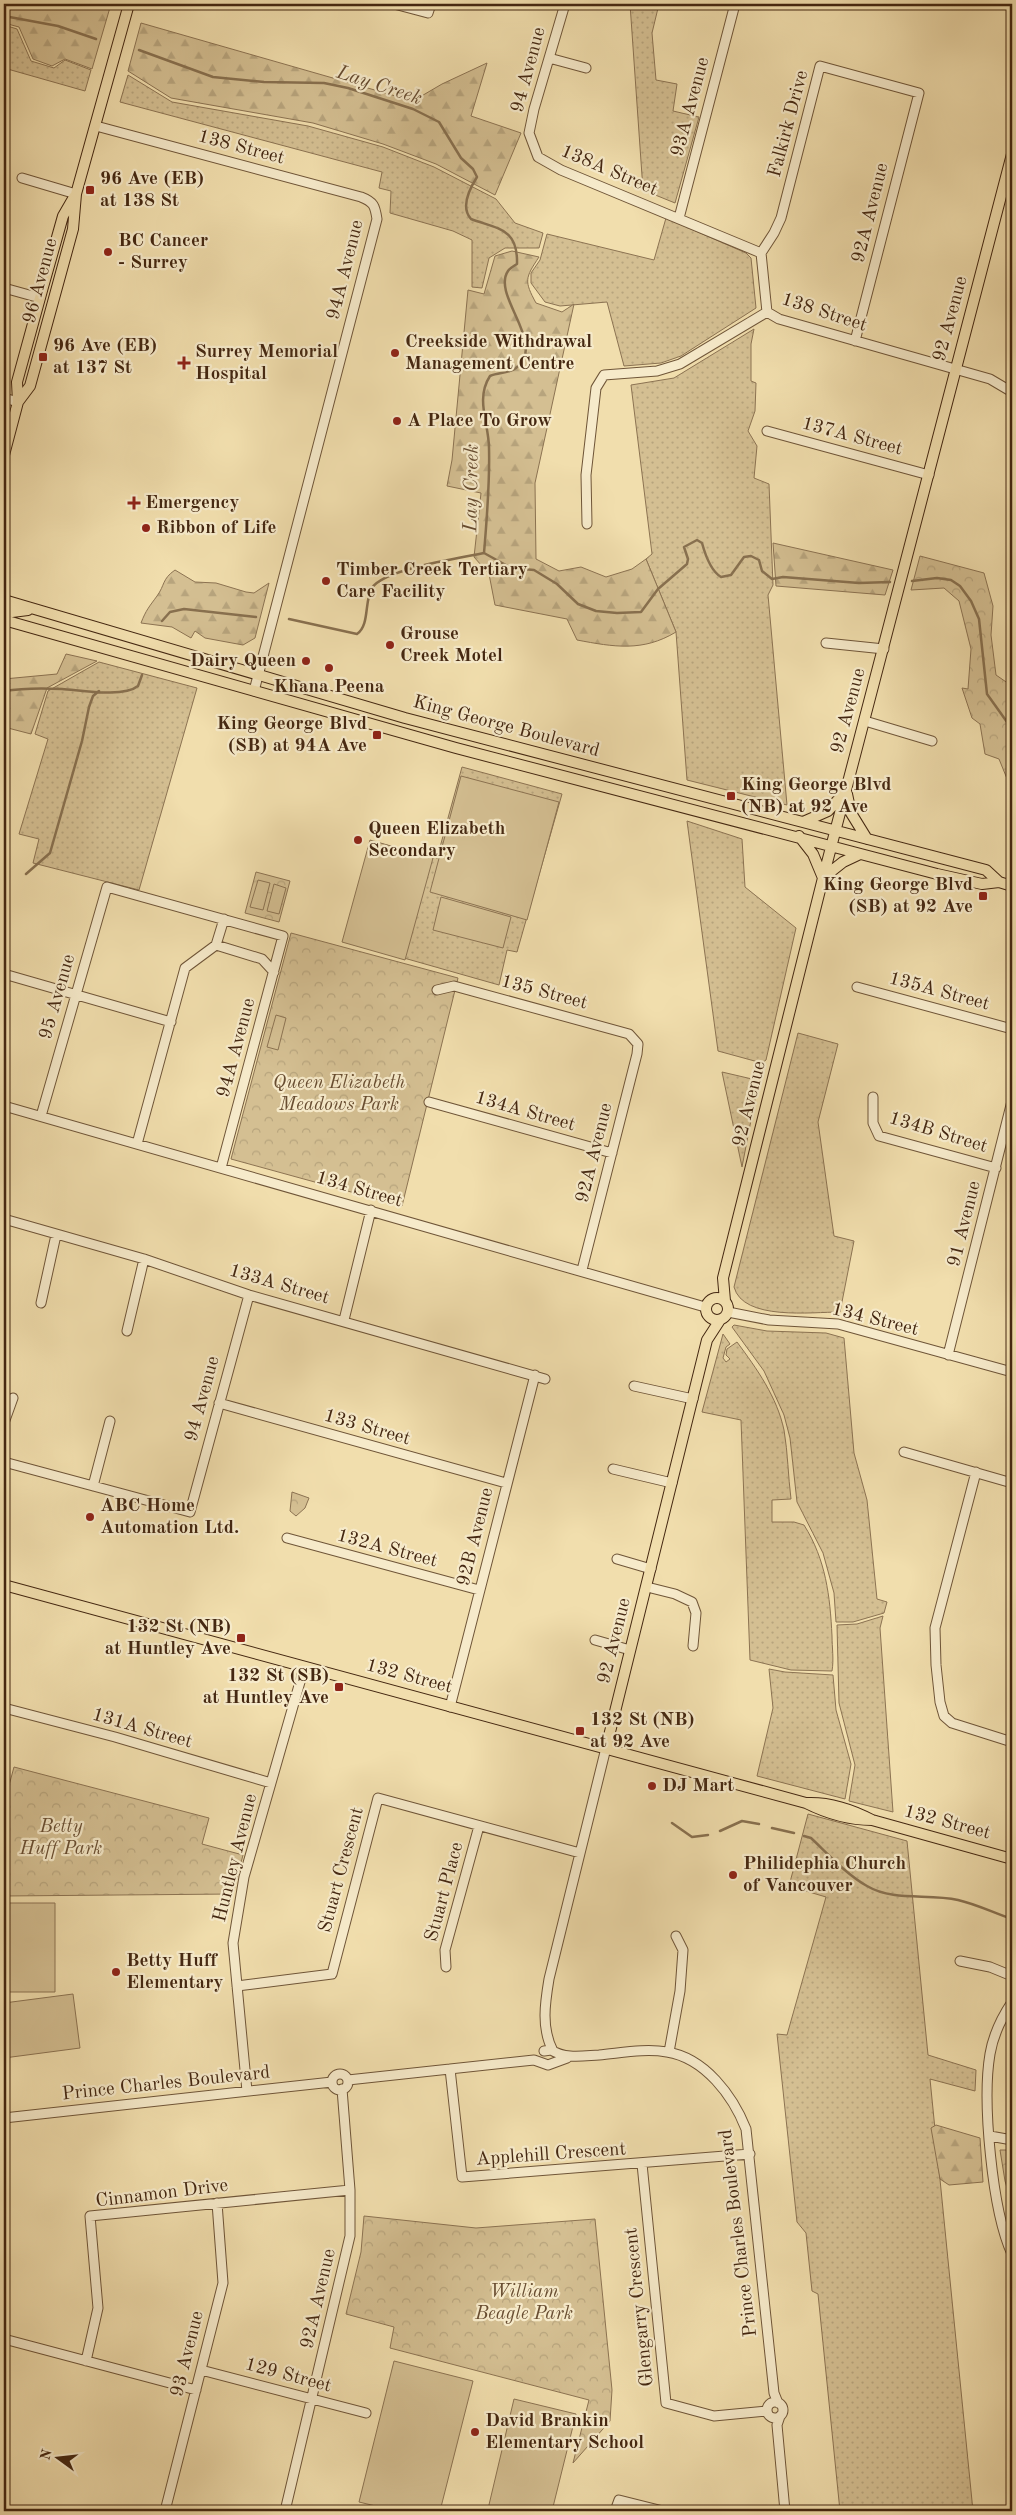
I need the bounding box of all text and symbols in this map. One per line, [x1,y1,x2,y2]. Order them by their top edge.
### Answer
street label: 94 Avenue [508,25,550,115]
street label: 93A Avenue [669,55,713,159]
water label: Lay Creek [333,63,424,109]
street label: Falkirk Drive [766,69,812,179]
street label: 138 Street [196,127,286,169]
street label: 138A Street [558,142,660,200]
street label: 92A Avenue [849,161,893,265]
place label: 96 Ave (EB) at 138 St [100,170,204,211]
marker: 96 Ave (EB) at 138 St [84,184,96,196]
street label: 94A Avenue [324,218,368,322]
place label: BC Cancer - Surrey [118,232,208,273]
street label: 96 Avenue [20,236,62,326]
marker: BC Cancer - Surrey [102,246,114,258]
street label: 92 Avenue [930,274,972,364]
street label: 138 Street [779,290,869,336]
place label: Creekside Withdrawal Management Centre [405,333,592,374]
place label: 96 Ave (EB) at 137 St [53,337,157,378]
place label: Surrey Memorial Hospital [195,343,338,384]
marker: Creekside Withdrawal Management Centre [389,347,401,359]
marker: 96 Ave (EB) at 137 St [37,351,49,363]
marker: Surrey Memorial Hospital [177,356,191,370]
place label: A Place To Grow [407,412,552,431]
street label: 137A Street [800,414,904,460]
marker: A Place To Grow [391,415,403,427]
water label: Lay Creek [461,443,483,533]
place label: Emergency [145,494,239,513]
marker: Emergency [127,496,141,510]
place label: Ribbon of Life [156,519,277,538]
marker: Ribbon of Life [140,522,152,534]
place label: Timber Creek Tertiary Care Facility [336,561,528,602]
marker: Timber Creek Tertiary Care Facility [320,575,332,587]
place label: Grouse Creek Motel [400,625,503,666]
marker: Grouse Creek Motel [384,639,396,651]
place label: Dairy Queen [190,652,296,671]
marker: Dairy Queen [300,655,312,667]
marker: Khana Peena [323,662,335,674]
street label: 92 Avenue [828,666,870,756]
place label: Khana Peena [274,678,385,697]
street label: King George Boulevard [411,693,601,761]
place label: King George Blvd (SB) at 94A Ave [216,715,367,756]
marker: King George Blvd (SB) at 94A Ave [371,729,383,741]
place label: King George Blvd (NB) at 92 Ave [741,776,892,817]
marker: King George Blvd (NB) at 92 Ave [725,790,737,802]
place label: Queen Elizabeth Secondary [368,820,506,861]
marker: Queen Elizabeth Secondary [352,834,364,846]
place label: King George Blvd (SB) at 92 Ave [822,876,973,917]
marker: King George Blvd (SB) at 92 Ave [977,890,989,902]
street label: 95 Avenue [37,952,79,1042]
street label: 135A Street [887,969,991,1015]
street label: 135 Street [499,972,589,1014]
street label: 94A Avenue [215,996,259,1100]
street label: 92 Avenue [730,1059,770,1149]
park label: Queen Elizabeth Meadows Park [273,1074,406,1115]
street label: 134A Street [473,1089,577,1135]
street label: 92A Avenue [573,1101,617,1205]
street label: 134B Street [887,1109,989,1157]
street label: 134 Street [314,1169,404,1211]
street label: 91 Avenue [945,1179,985,1269]
street label: 133A Street [227,1262,331,1308]
street label: 134 Street [830,1300,920,1340]
street label: 94 Avenue [182,1354,224,1444]
street label: 133 Street [322,1407,412,1449]
street label: 92B Avenue [455,1486,497,1588]
place label: ABC Home Automation Ltd. [100,1497,239,1538]
marker: ABC Home Automation Ltd. [84,1511,96,1523]
street label: 132A Street [335,1526,439,1572]
street label: 92 Avenue [595,1596,635,1686]
place label: 132 St (NB) at Huntley Ave [105,1618,231,1659]
marker: 132 St (NB) at Huntley Ave [235,1632,247,1644]
street label: 132 Street [364,1656,454,1698]
place label: 132 St (SB) at Huntley Ave [203,1667,329,1708]
marker: 132 St (SB) at Huntley Ave [333,1681,345,1693]
street label: 131A Street [90,1706,194,1752]
place label: 132 St (NB) at 92 Ave [590,1711,694,1752]
marker: 132 St (NB) at 92 Ave [574,1725,586,1737]
place label: DJ Mart [662,1777,734,1796]
marker: DJ Mart [646,1780,658,1792]
street label: Huntley Avenue [211,1792,261,1924]
street label: 132 Street [902,1802,992,1844]
street label: Stuart Crescent [316,1805,368,1935]
park label: Betty Huff Park [19,1818,102,1859]
street label: Stuart Place [423,1840,467,1944]
place label: Philidephia Church of Vancouver [743,1855,907,1896]
marker: Philidephia Church of Vancouver [727,1869,739,1881]
place label: Betty Huff Elementary [126,1952,223,1993]
marker: Betty Huff Elementary [110,1966,122,1978]
street label: Prince Charles Boulevard [61,2064,271,2104]
street label: Prince Charles Boulevard [717,2128,761,2338]
street label: Applehill Crescent [475,2140,627,2170]
street label: Cinnamon Drive [95,2176,229,2212]
street label: Glengarry Crescent [622,2227,658,2387]
street label: 92A Avenue [298,2247,340,2351]
park label: William Beagle Park [474,2283,573,2324]
street label: 93 Avenue [168,2309,208,2399]
street label: 129 Street [243,2355,333,2397]
place label: David Brankin Elementary School [485,2412,644,2453]
marker: David Brankin Elementary School [469,2426,481,2438]
north arrow [32,2432,82,2482]
text: N [38,2448,55,2462]

